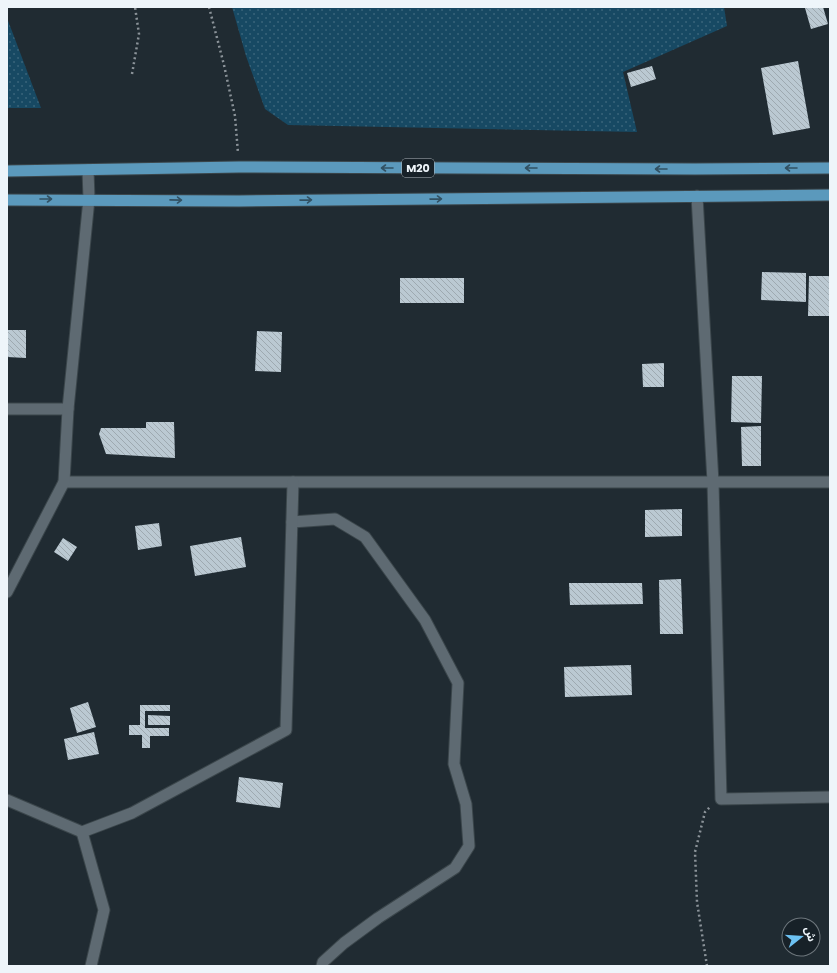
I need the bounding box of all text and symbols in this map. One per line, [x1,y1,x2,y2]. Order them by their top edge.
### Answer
road number: M20 [402,159,434,177]
one-way arrow [381,164,394,172]
one-way arrow [525,164,538,172]
one-way arrow [785,164,798,172]
one-way arrow [655,165,668,173]
one-way arrow [39,195,52,203]
one-way arrow [429,195,442,203]
one-way arrow [169,196,182,204]
one-way arrow [299,196,312,204]
north arrow [781,917,821,957]
text: ش [801,925,820,944]

